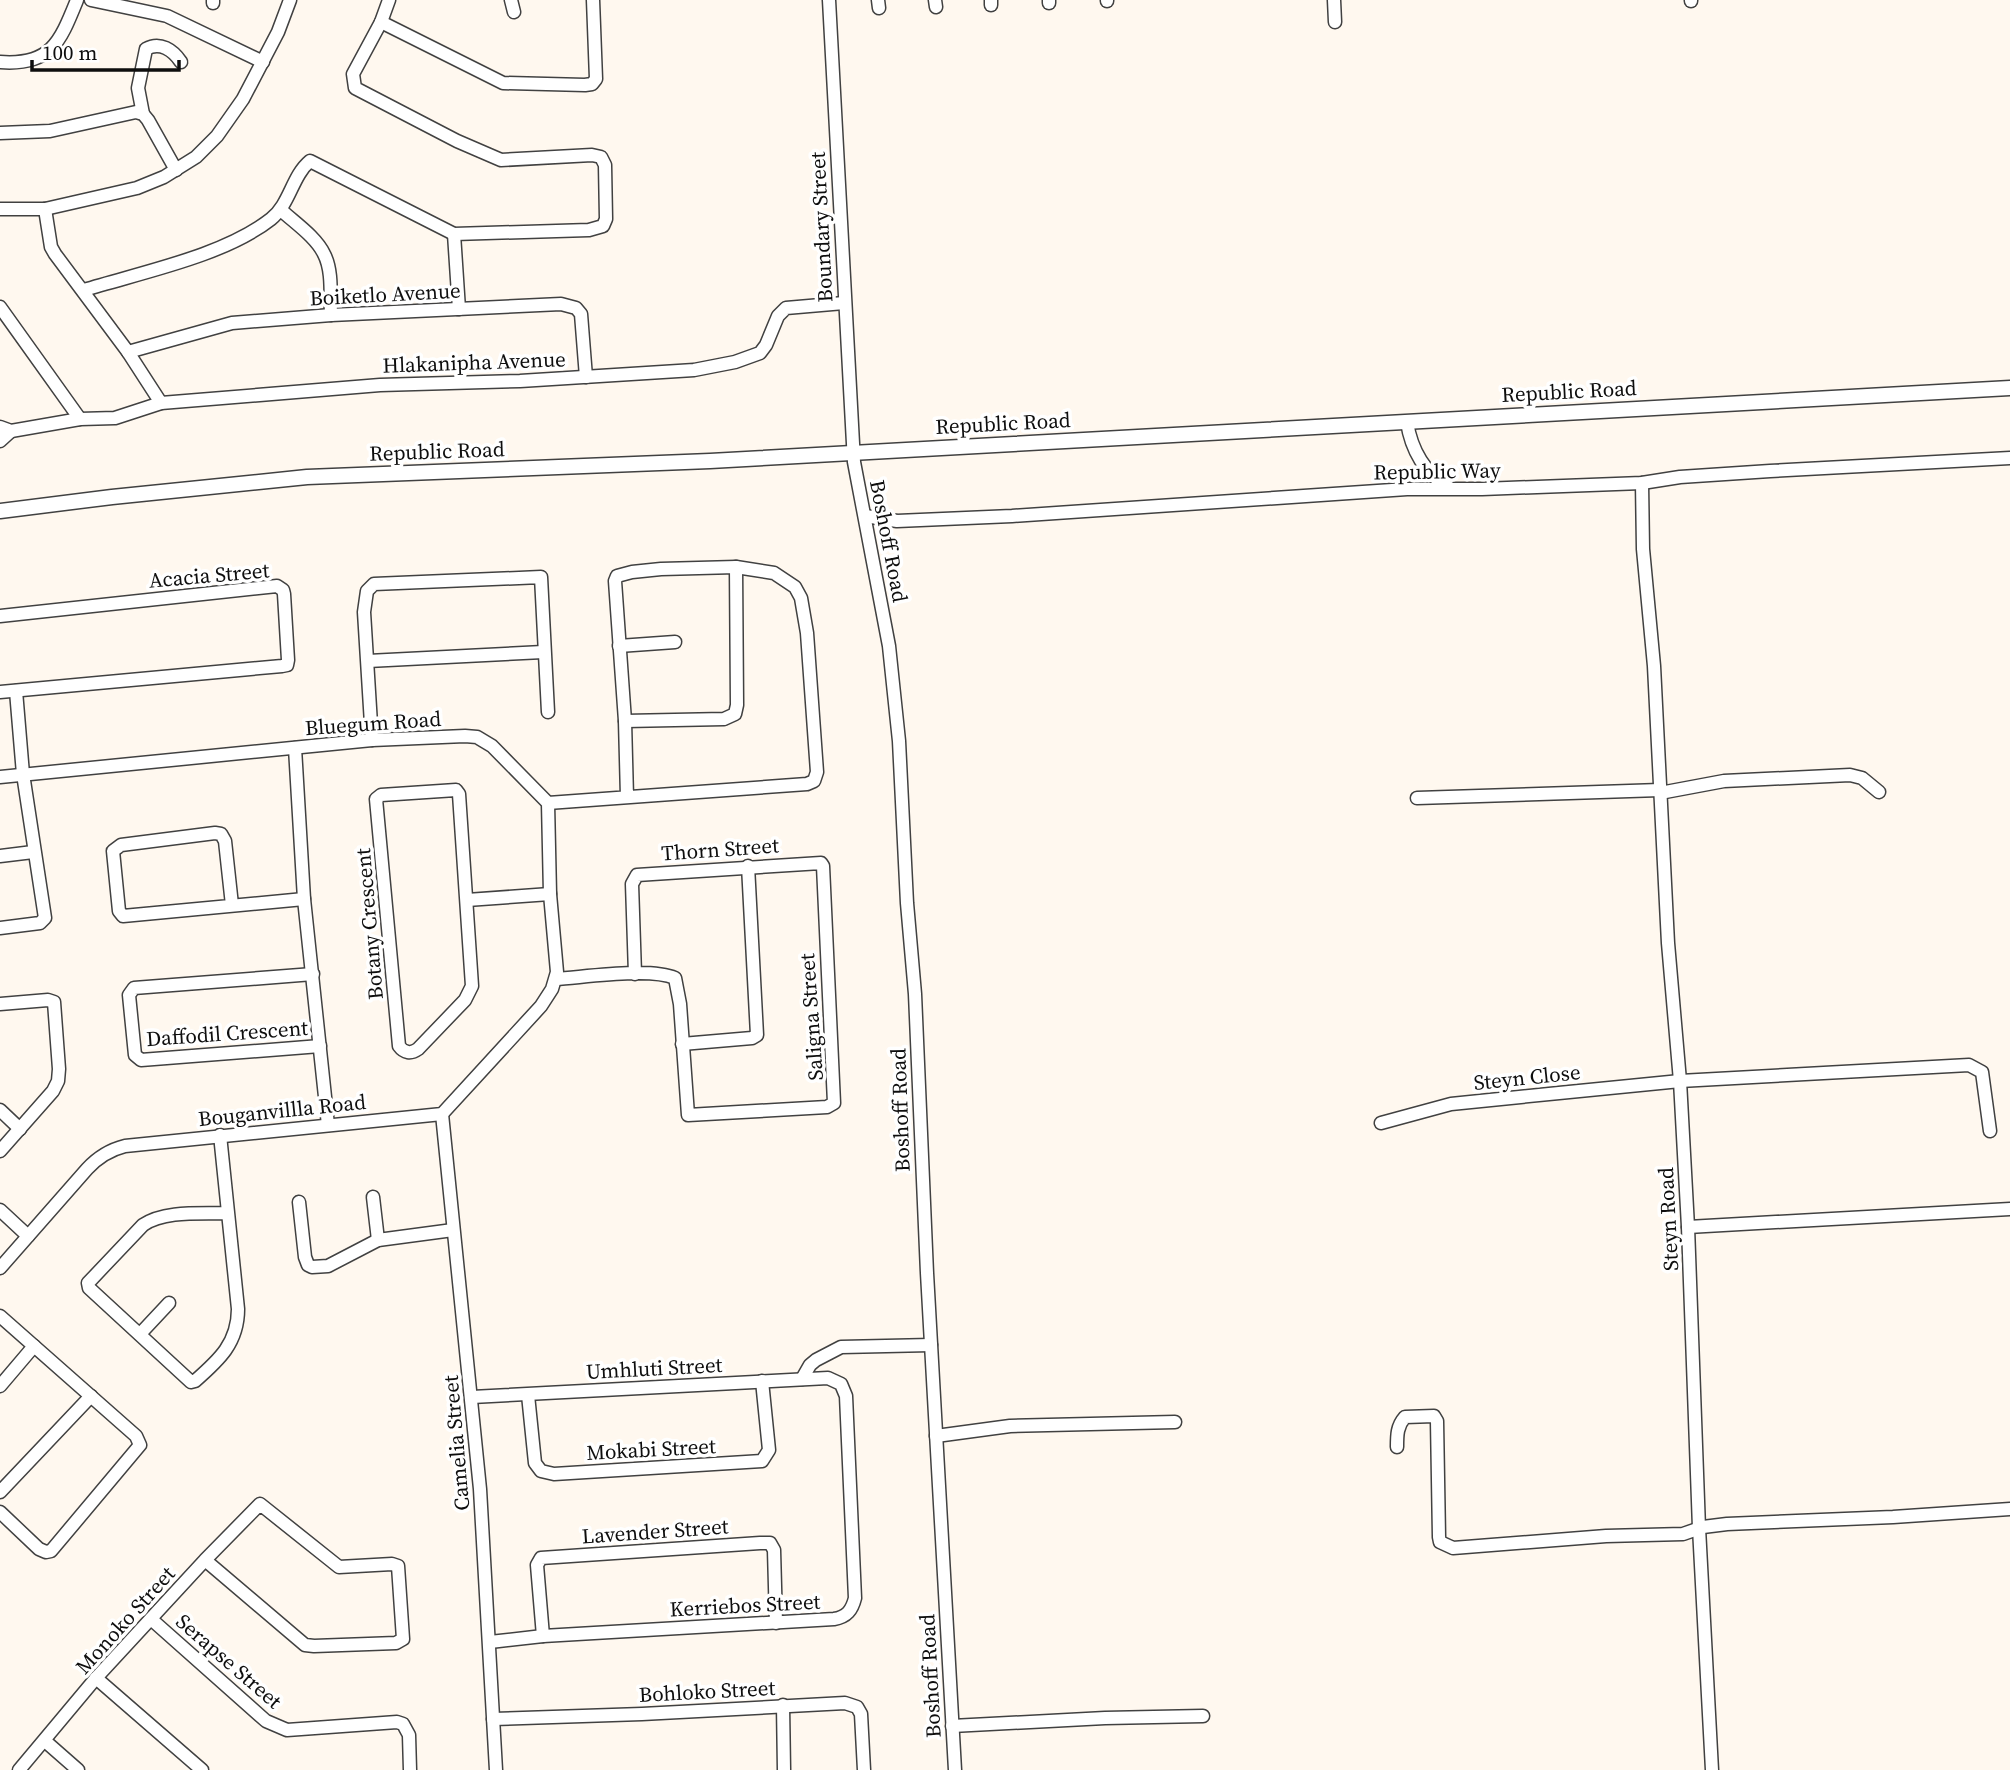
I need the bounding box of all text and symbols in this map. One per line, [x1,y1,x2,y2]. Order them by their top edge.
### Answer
scale bar [32,28,178,72]
text: 100 m [42,38,97,67]
street label: Boundary Street [803,151,839,303]
street label: Boiketlo Avenue [309,276,461,312]
street label: Hlakanipha Avenue [382,344,566,380]
street label: Republic Road [1501,373,1637,409]
street label: Republic Road [935,405,1071,441]
street label: Republic Road [369,434,505,468]
street label: Republic Way [1373,455,1501,487]
street label: Boshoff Road [863,477,915,605]
street label: Acacia Street [148,555,271,595]
street label: Bluegum Road [304,704,442,742]
street label: Thorn Street [660,830,780,868]
street label: Botany Crescent [348,847,390,1001]
street label: Saligna Street [792,952,830,1082]
street label: Daffodil Crescent [145,1013,309,1053]
street label: Boshoff Road [883,1047,917,1173]
street label: Steyn Close [1472,1057,1582,1097]
street label: Bouganvillla Road [197,1087,367,1133]
street label: Steyn Road [1651,1166,1685,1272]
street label: Umhluti Street [585,1350,723,1386]
street label: Camelia Street [436,1374,476,1512]
street label: Mokabi Street [586,1431,717,1467]
street label: Lavender Street [581,1511,730,1551]
street label: Monoko Street [69,1560,181,1680]
street label: Kerriebos Street [669,1587,821,1623]
street label: Serapse Street [170,1607,288,1715]
street label: Boshoff Road [912,1613,948,1739]
street label: Bohloko Street [638,1673,776,1709]

